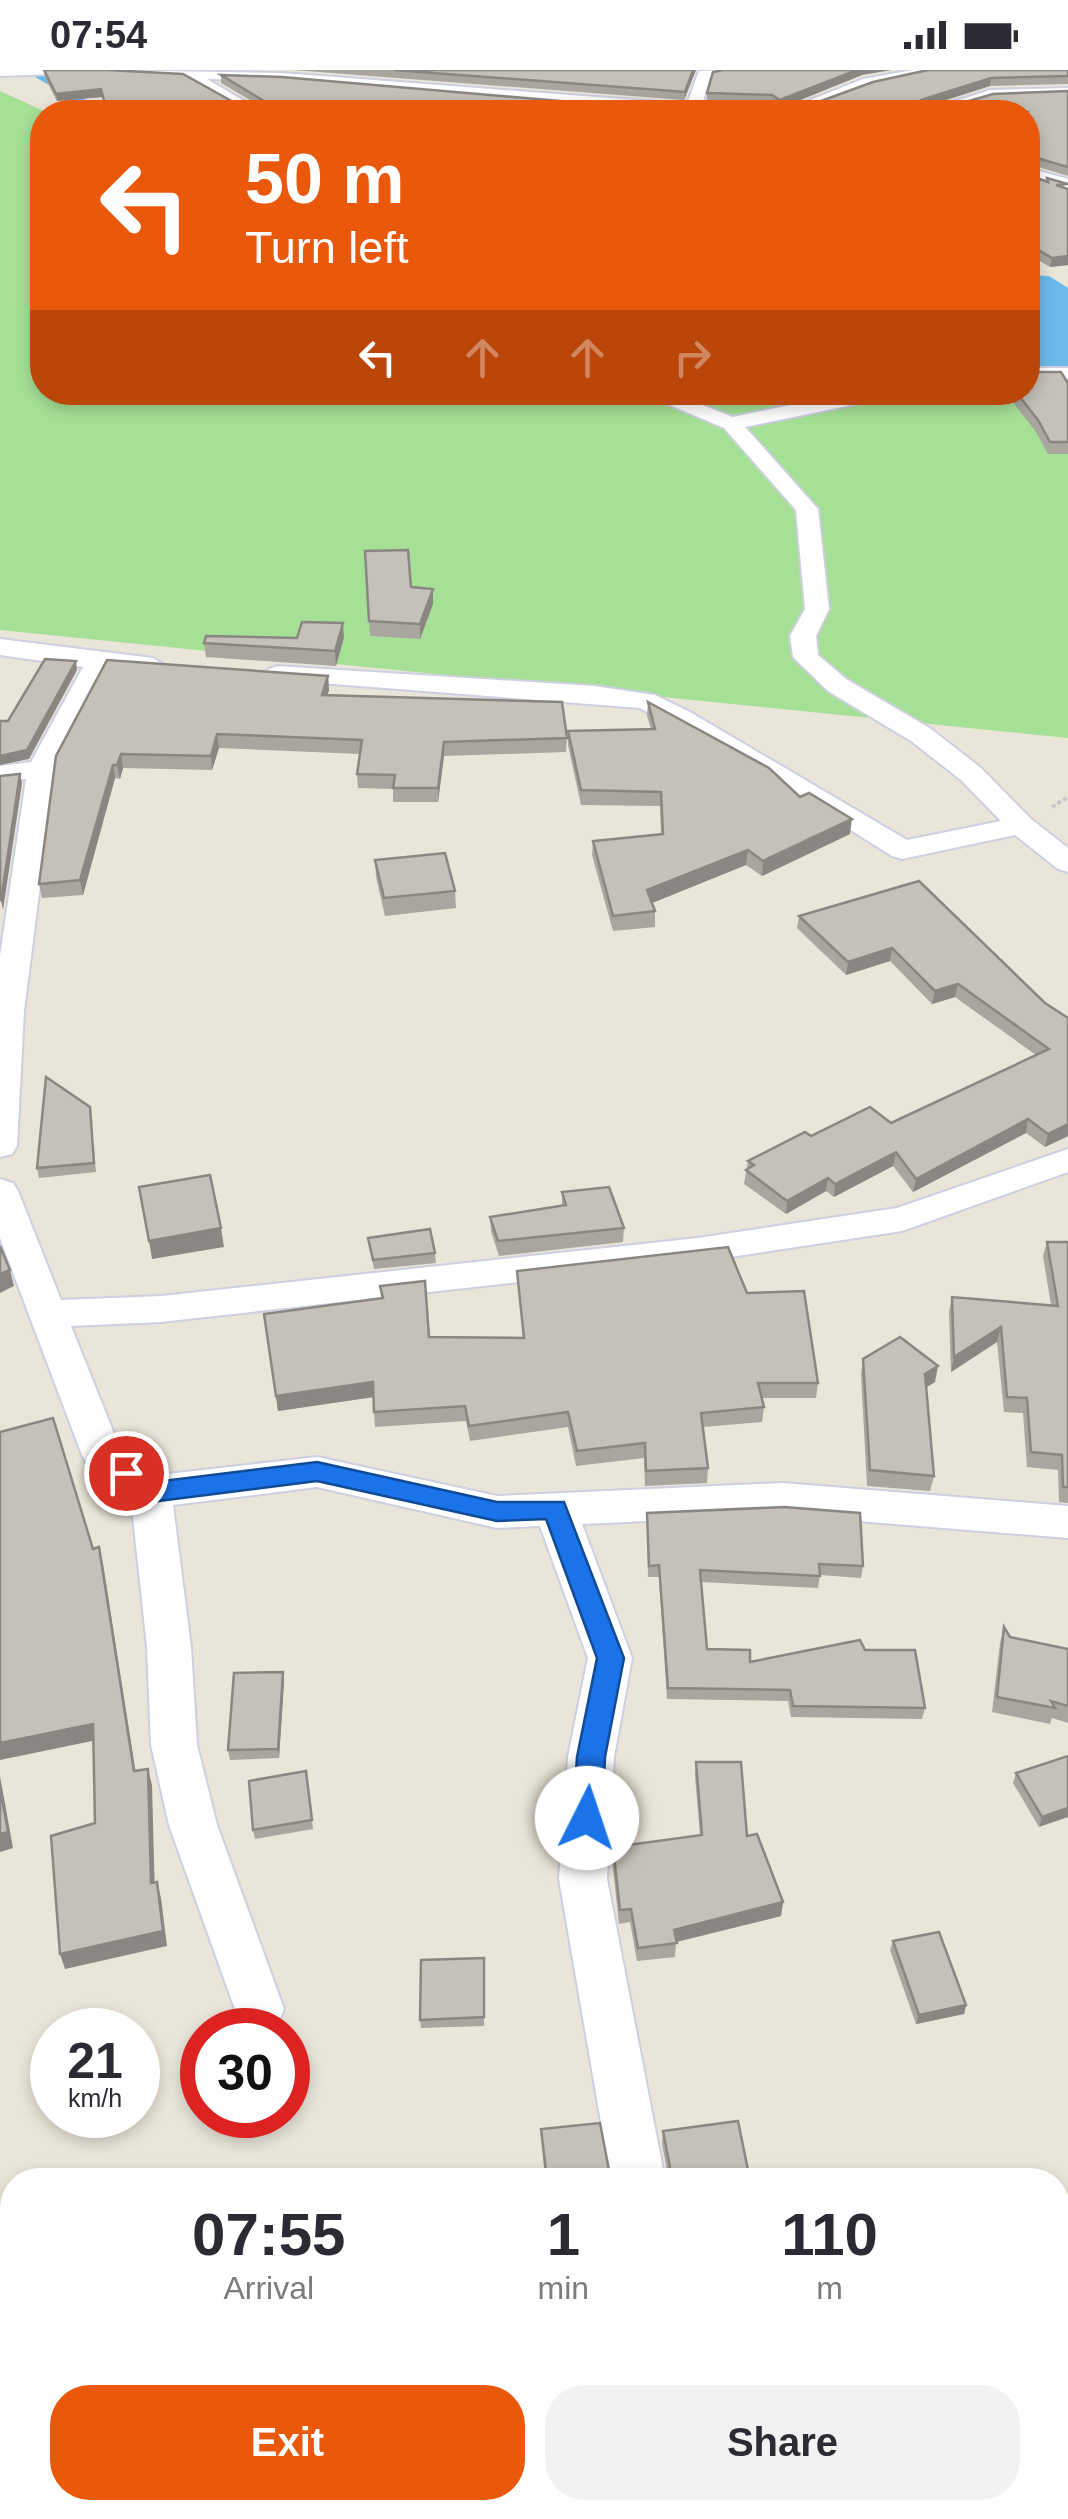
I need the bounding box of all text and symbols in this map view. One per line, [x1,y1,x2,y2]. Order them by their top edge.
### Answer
text: 07:54 [50,14,147,56]
icon: left [80,140,210,270]
text: 50 m [245,140,405,218]
text: Turn left [245,222,408,273]
icon: left [350,330,405,385]
icon: ahead [455,330,510,385]
icon: ahead [560,330,615,385]
icon: right [665,330,720,385]
pin [84,1431,169,1516]
icon: arrive [99,1446,154,1501]
position arrow [535,1766,639,1870]
speed limit sign: 30 [180,2008,310,2138]
text: 21 [67,2033,123,2089]
text: km/h [68,2084,122,2112]
text: 07:55 [192,2201,346,2268]
text: 1 [547,2201,580,2268]
text: 110 [781,2201,878,2268]
text: Arrival [223,2270,314,2306]
text: min [538,2270,589,2306]
text: m [816,2270,843,2306]
button: Exit [50,2385,525,2500]
button: Share [545,2385,1020,2500]

